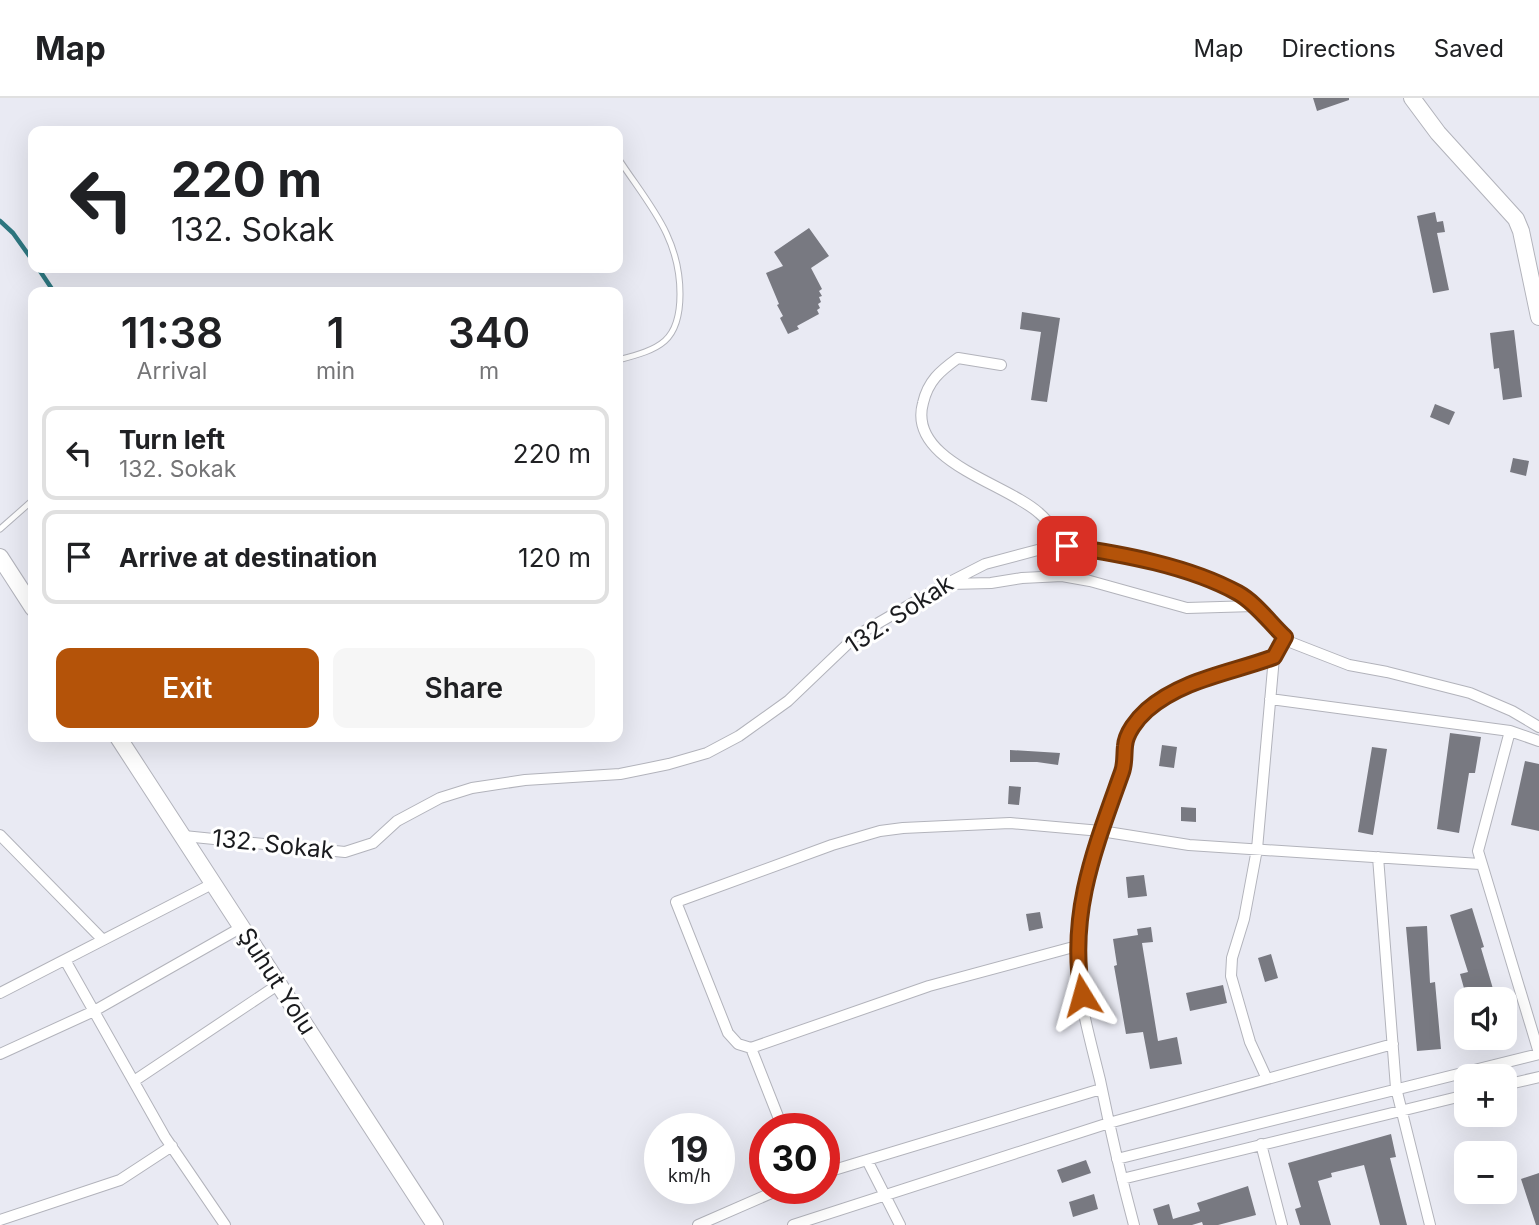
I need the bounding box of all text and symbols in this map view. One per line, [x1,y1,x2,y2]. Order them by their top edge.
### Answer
text: Map [35,28,106,68]
text: Map [1194,34,1243,63]
text: Directions [1281,34,1396,63]
text: Saved [1434,34,1504,63]
text: 220 m [171,150,322,209]
icon: left [56,154,147,245]
text: 132. Sokak [171,210,334,249]
text: 11:38 [121,307,223,358]
text: 1 [327,307,344,358]
text: 340 [448,307,530,358]
text: Arrival [137,357,207,385]
text: min [316,357,355,385]
text: m [479,357,499,385]
text: Turn left [119,424,225,455]
icon: left [60,434,98,472]
text: 220 m [513,438,591,469]
text: 132. Sokak [119,455,236,483]
pin [1037,516,1097,576]
icon: arrive [1048,527,1086,565]
icon: arrive [60,538,98,576]
text: Arrive at destination [119,542,378,573]
text: 120 m [518,542,591,573]
street label: 132. Sokak [840,568,958,660]
button: Exit [56,648,319,728]
button: Share [333,648,595,728]
street label: 132. Sokak [211,823,335,865]
street label: Şuhut Yolu [232,922,322,1040]
position arrow [1045,958,1119,1032]
map controls [1454,987,1517,1204]
button: sound [1454,987,1517,1050]
button: + [1454,1064,1517,1127]
speed limit sign: 30 [749,1113,840,1204]
text: 19 [671,1128,708,1170]
button: − [1454,1141,1517,1204]
text: km/h [668,1165,711,1186]

